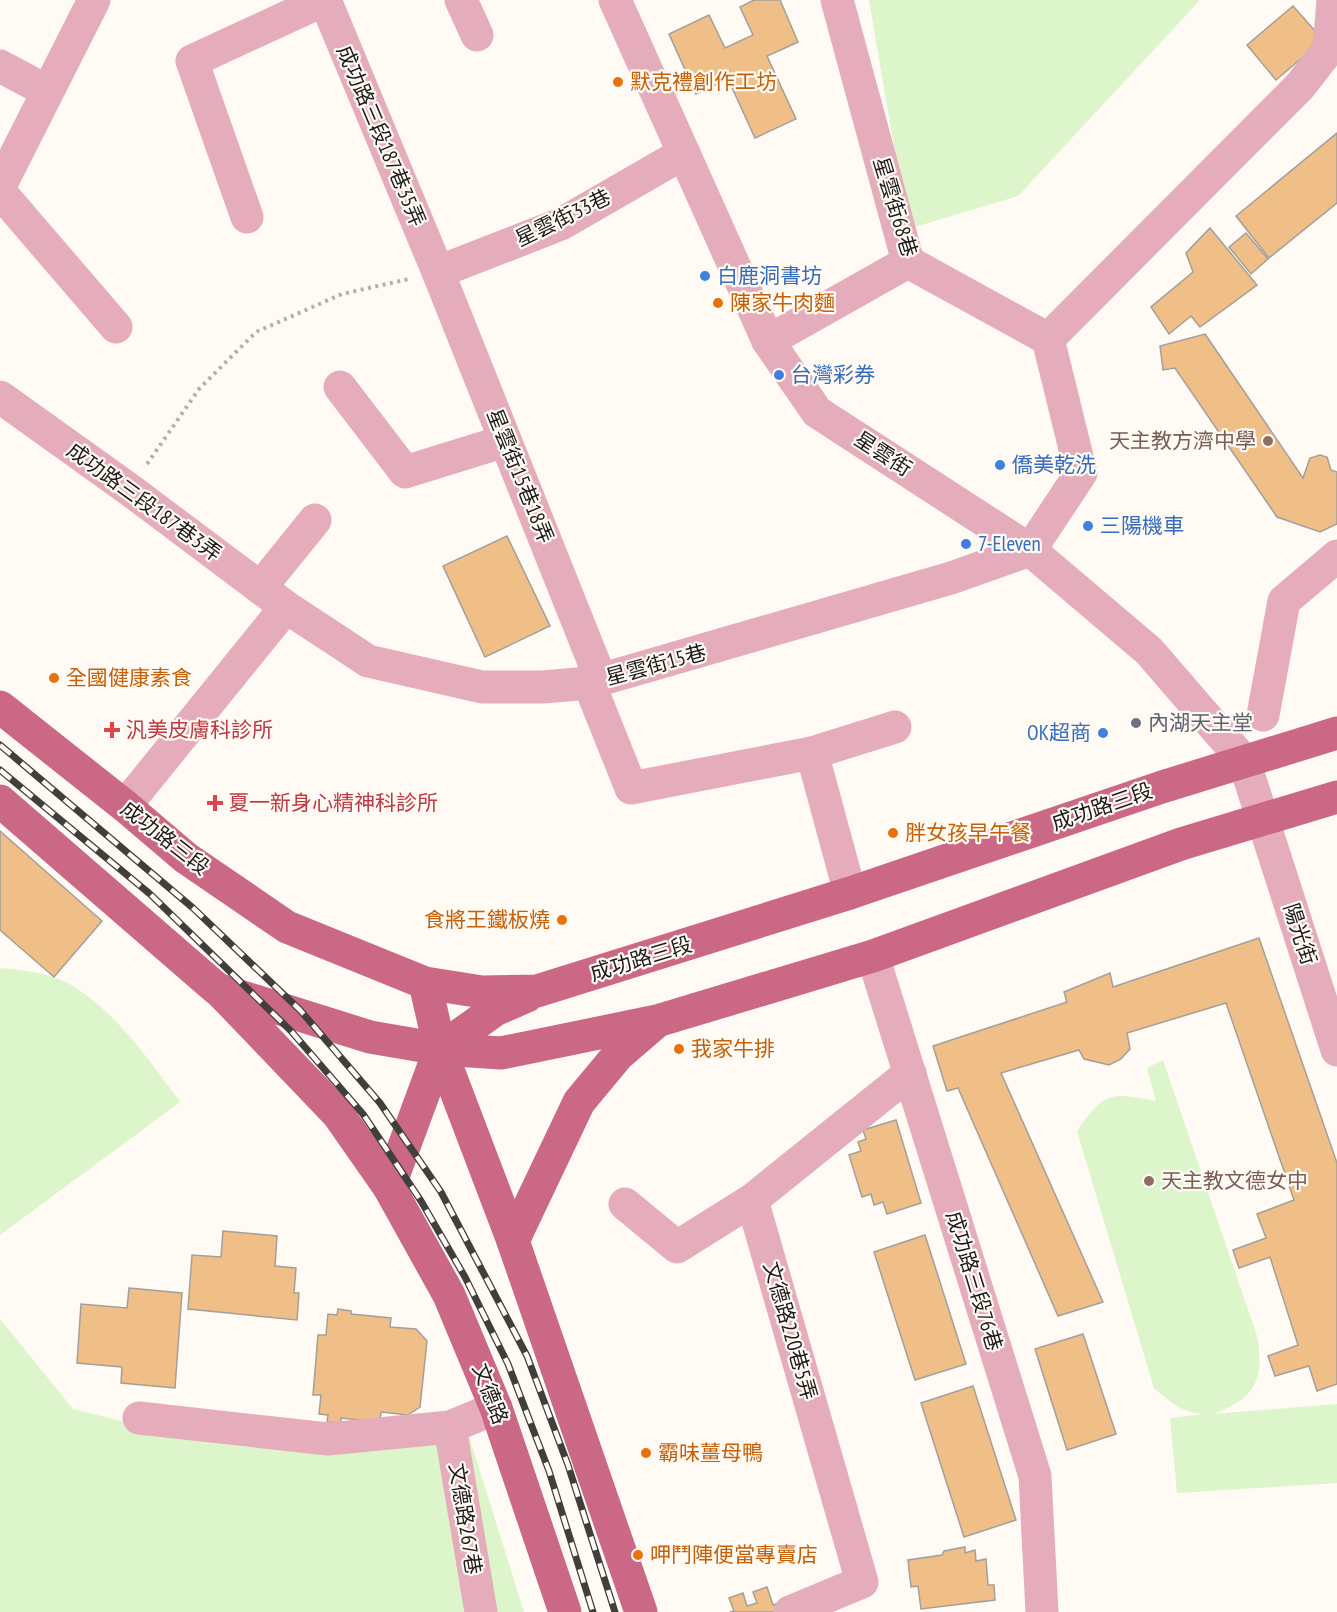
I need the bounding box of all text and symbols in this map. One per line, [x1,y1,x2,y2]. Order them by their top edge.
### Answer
street label: 成功路三段187巷35弄 [331,41,432,230]
place label: 默克禮創作工坊 [630,68,777,95]
marker: 默克禮創作工坊 [611,75,625,89]
street label: 星雲街68巷 [868,154,923,260]
street label: 星雲街33巷 [511,183,615,252]
place label: 白鹿洞書坊 [717,262,822,289]
marker: 白鹿洞書坊 [698,269,712,283]
place label: 陳家牛肉麵 [730,289,835,316]
marker: 陳家牛肉麵 [711,296,725,310]
place label: 台灣彩券 [791,361,875,388]
marker: 台灣彩券 [772,368,786,382]
street label: 星雲街15巷18弄 [481,405,560,547]
street label: 星雲街 [850,425,917,482]
place label: 天主教方濟中學 [1109,427,1256,454]
marker: 天主教方濟中學 [1261,434,1275,448]
street label: 成功路三段187巷3弄 [62,436,227,567]
place label: 僑美乾洗 [1012,451,1096,478]
marker: 僑美乾洗 [993,458,1007,472]
place label: 三陽機車 [1100,512,1184,539]
marker: 三陽機車 [1081,519,1095,533]
place label: 7-Eleven [978,530,1041,557]
marker: 7-Eleven [959,537,973,551]
street label: 星雲街15巷 [603,638,709,691]
place label: 全國健康素食 [66,664,192,691]
marker: 全國健康素食 [47,671,61,685]
place label: 內湖天主堂 [1148,709,1253,736]
place label: 汎美皮膚科診所 [126,716,273,743]
marker: 內湖天主堂 [1129,716,1143,730]
place label: OK超商 [1027,719,1091,746]
marker: 汎美皮膚科診所 [103,721,121,739]
marker: OK超商 [1096,726,1110,740]
street label: 成功路三段 [1048,777,1156,836]
place label: 夏一新身心精神科診所 [228,789,438,816]
marker: 夏一新身心精神科診所 [206,794,224,812]
street label: 成功路三段 [116,795,215,881]
place label: 胖女孩早午餐 [905,819,1031,846]
marker: 胖女孩早午餐 [886,826,900,840]
street label: 陽光街 [1278,900,1323,968]
place label: 食將王鐵板燒 [424,906,550,933]
marker: 食將王鐵板燒 [555,913,569,927]
street label: 成功路三段 [587,930,695,987]
place label: 我家牛排 [691,1035,775,1062]
marker: 我家牛排 [672,1042,686,1056]
place label: 天主教文德女中 [1161,1167,1308,1194]
marker: 天主教文德女中 [1142,1174,1156,1188]
street label: 成功路三段76巷 [940,1208,1009,1354]
street label: 文德路220巷5弄 [758,1259,823,1403]
street label: 文德路 [467,1360,514,1428]
place label: 霸味薑母鴨 [658,1439,763,1466]
marker: 霸味薑母鴨 [639,1446,653,1460]
street label: 文德路267巷 [443,1461,488,1577]
place label: 呷鬥陣便當專賣店 [650,1541,818,1568]
marker: 呷鬥陣便當專賣店 [631,1548,645,1562]

